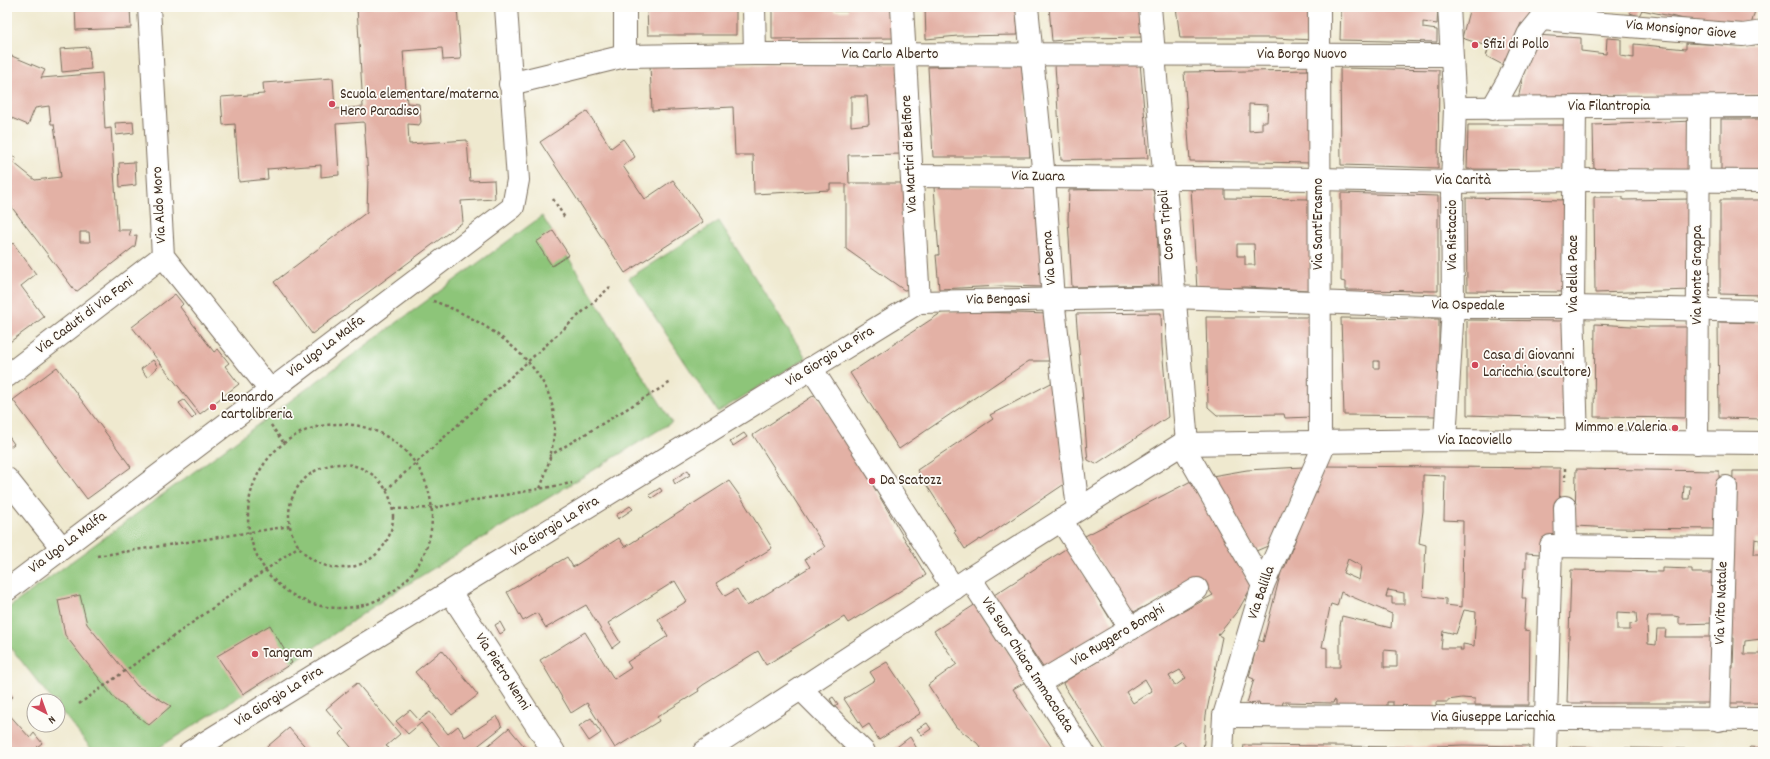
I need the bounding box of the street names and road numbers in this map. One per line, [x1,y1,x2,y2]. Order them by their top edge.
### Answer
street label: Via Monsignor Giove [1625,14,1738,46]
street label: Via Carlo Alberto [842,44,939,66]
street label: Via Borgo Nuovo [1257,44,1347,66]
street label: Via Martiri di Belfiore [896,94,924,214]
street label: Via Filantropia [1568,96,1651,118]
street label: Via Aldo Moro [147,166,173,244]
street label: Via Zuara [1011,166,1066,188]
street label: Via Carità [1435,170,1492,192]
street label: Via Sant'Erasmo [1308,178,1330,270]
street label: Corso Tripoli [1153,189,1181,261]
street label: Via Ristaccio [1442,199,1464,270]
street label: Via Monte Grappa [1687,224,1709,325]
street label: Via Derna [1037,229,1063,286]
street label: Via della Pace [1563,235,1585,313]
street label: Via Caduti di Via Fani [32,272,139,360]
street label: Via Bengasi [966,288,1030,312]
street label: Via Ospedale [1431,294,1505,318]
street label: Via Ugo La Malfa [282,310,370,384]
street label: Via Giorgio La Pira [781,320,880,393]
street label: Via Iacoviello [1438,430,1512,452]
street label: Via Giorgio La Pira [506,490,605,563]
street label: Via Ugo La Malfa [24,506,112,580]
street label: Via Vito Natale [1710,561,1734,645]
street label: Via Balilla [1243,562,1282,623]
street label: Via Suor Chiara Immacolata [975,593,1080,738]
street label: Via Ruggero Bonghi [1067,599,1170,673]
street label: Via Pietro Nenni [469,629,535,715]
street label: Via Giorgio La Pira [230,660,329,733]
street label: Via Giuseppe Laricchia [1431,707,1556,729]

